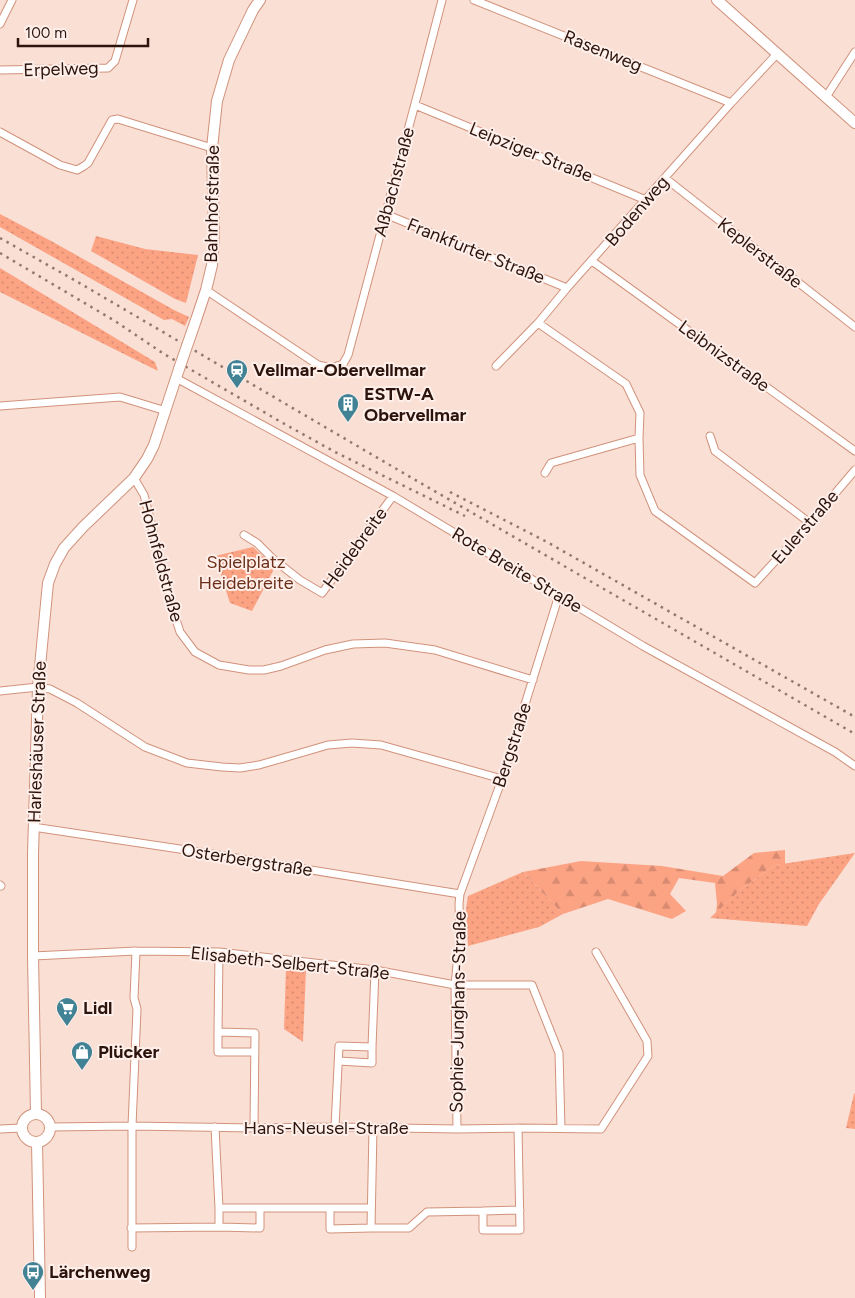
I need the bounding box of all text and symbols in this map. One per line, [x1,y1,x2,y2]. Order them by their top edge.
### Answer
scale bar [18,15,148,47]
text: 100 m [25,24,67,42]
street label: Rasenweg [560,25,646,77]
street label: Erpelweg [23,57,99,81]
street label: Leipziger Straße [466,117,596,187]
street label: Aßbachstraße [369,125,419,239]
street label: Bahnhofstraße [200,145,224,263]
street label: Bodenweg [600,171,674,251]
street label: Frankfurter Straße [404,213,548,289]
street label: Keplerstraße [713,213,807,293]
street label: Leibnizstraße [674,316,774,397]
station icon: Vellmar-Obervellmar [225,358,249,389]
place label: Vellmar-Obervellmar [253,359,426,381]
place label: ESTW-A Obervellmar [364,383,467,426]
building icon: ESTW-A Obervellmar [336,392,360,423]
street label: Eulerstraße [767,485,843,569]
street label: Hohnfeldstraße [134,498,188,625]
street label: Heidebreite [318,503,392,593]
street label: Rote Breite Straße [448,522,586,618]
park label: Spielplatz Heidebreite [198,551,294,594]
street label: Harleshäuser Straße [23,660,51,823]
street label: Bergstraße [488,700,536,790]
street label: Osterbergstraße [180,839,314,881]
street label: Sophie-Junghans-Straße [445,911,471,1113]
street label: Elisabeth-Selbert-Straße [189,942,391,984]
supermarket icon: Lidl [55,996,79,1027]
place label: Lidl [83,997,113,1019]
shop icon: Plücker [70,1040,94,1071]
place label: Plücker [98,1041,160,1063]
street label: Hans-Neusel-Straße [243,1117,409,1139]
bus stop icon: Lärchenweg [21,1260,45,1291]
place label: Lärchenweg [49,1261,151,1283]

